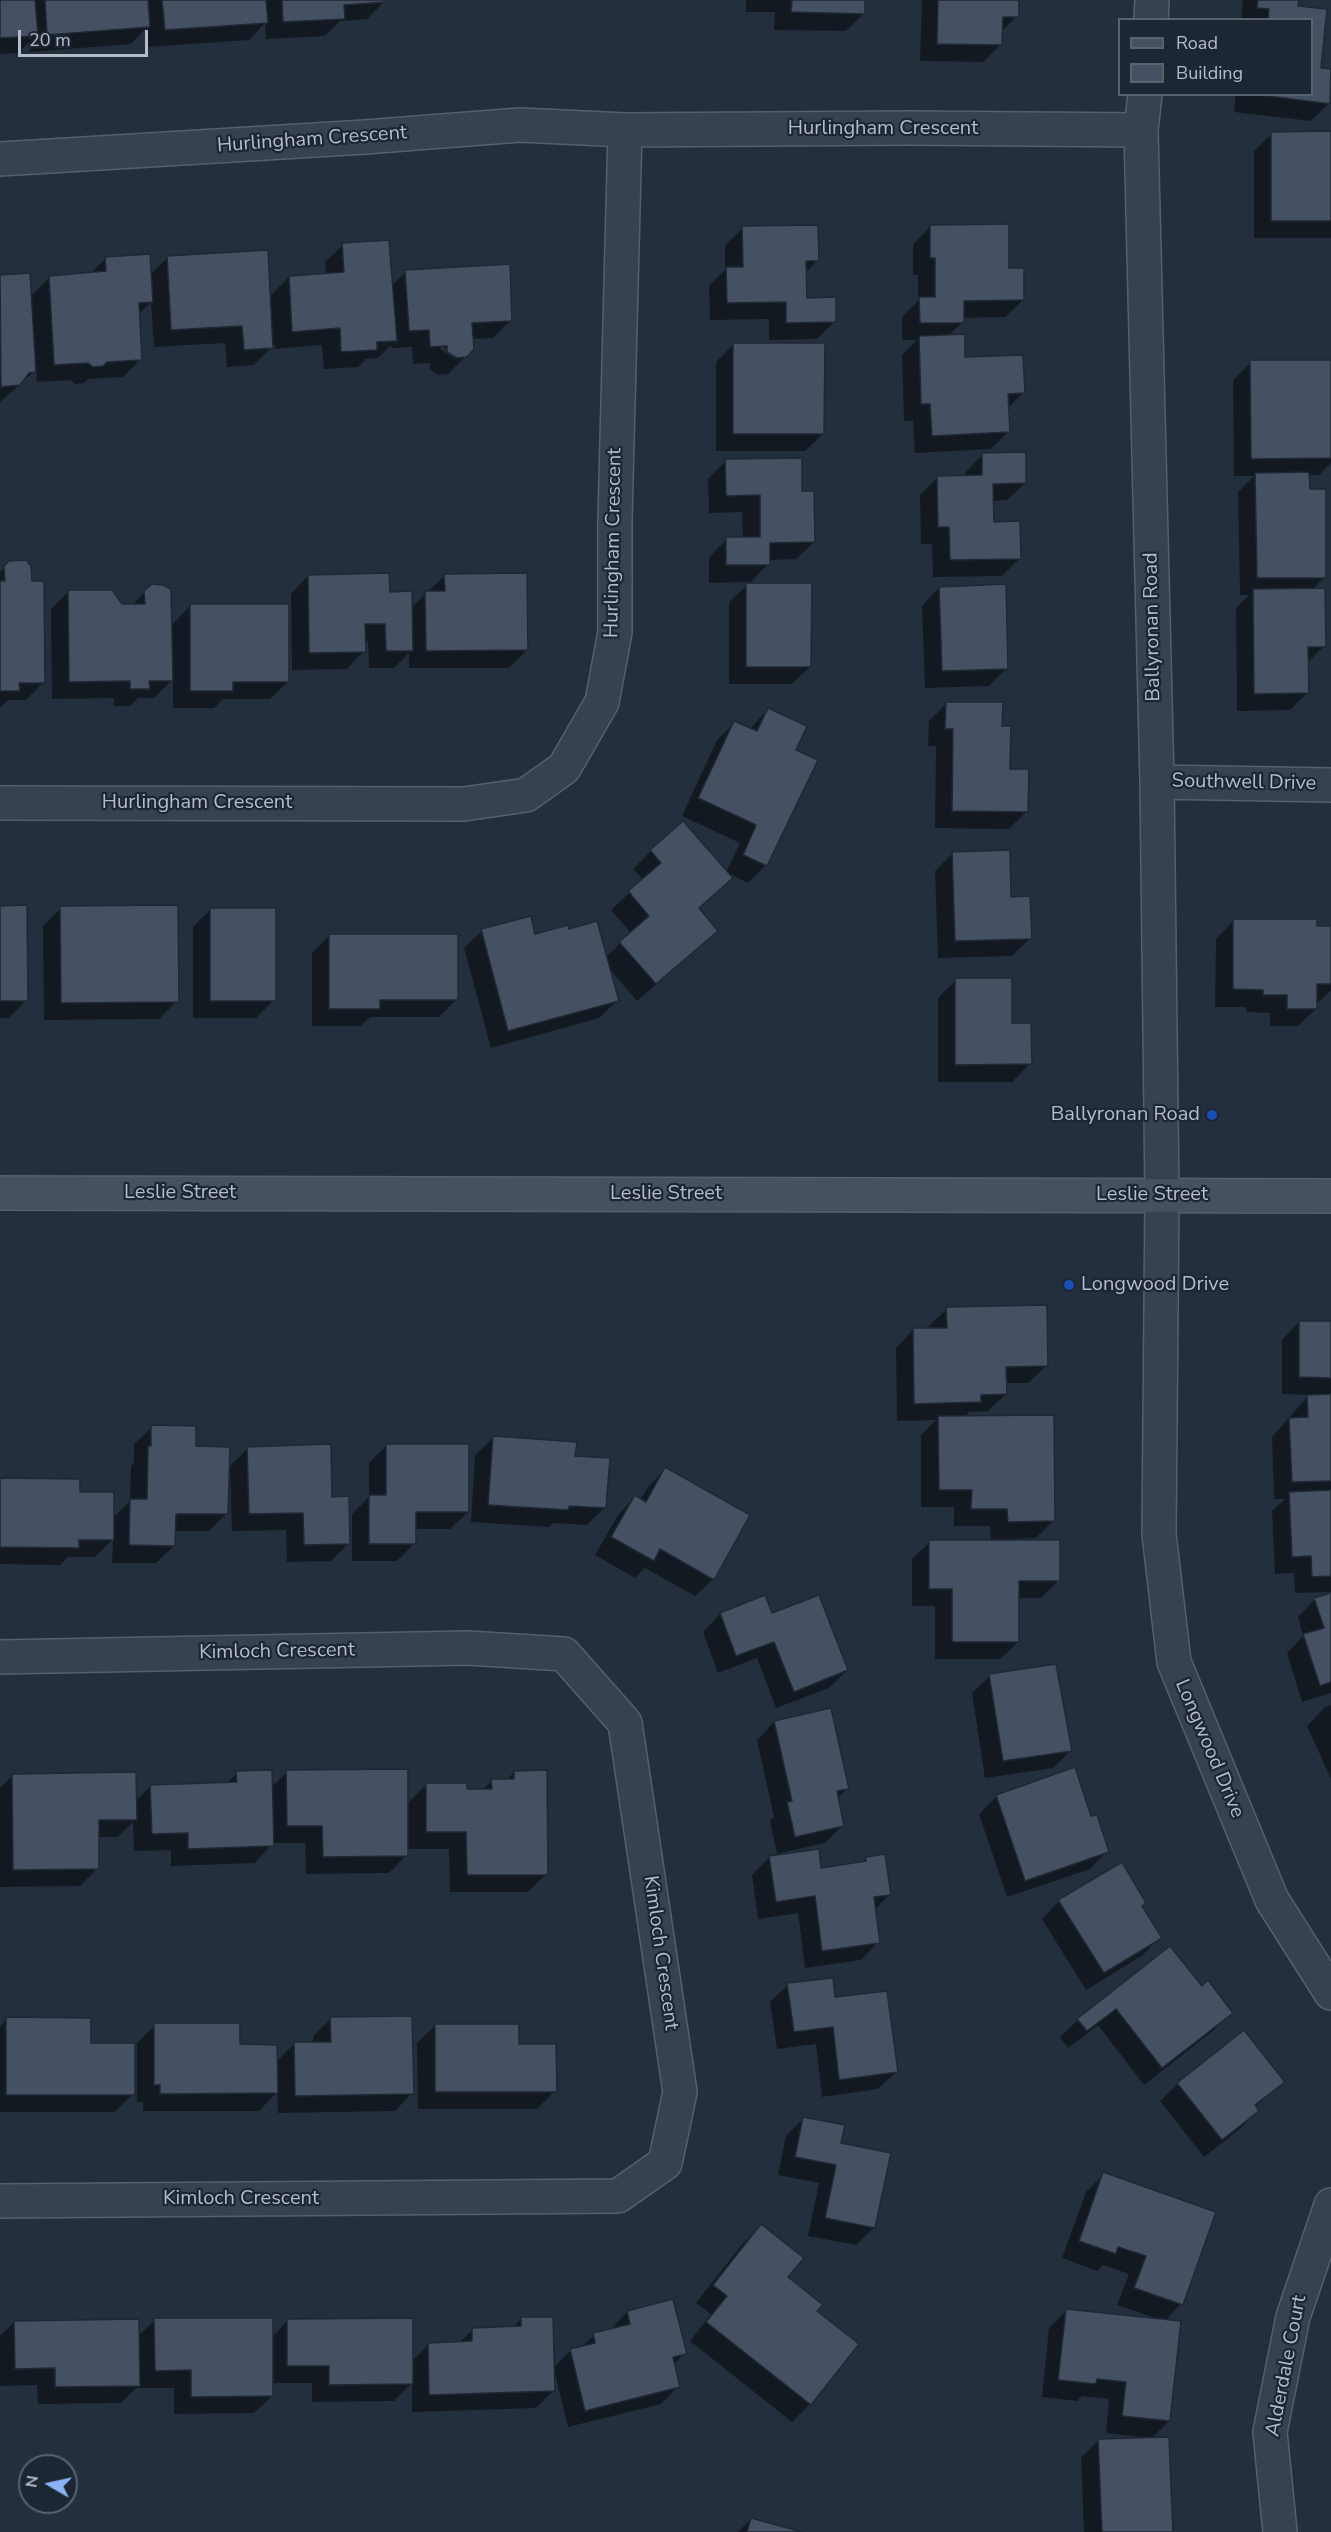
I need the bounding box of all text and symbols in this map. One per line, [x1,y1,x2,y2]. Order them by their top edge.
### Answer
scale bar [21,18,152,56]
legend [1118,18,1313,96]
text: 20 m [29,28,71,52]
text: Road [1176,31,1218,55]
text: Building [1176,61,1243,85]
street label: Hurlingham Crescent [788,117,978,141]
street label: Hurlingham Crescent [216,121,408,159]
street label: Hurlingham Crescent [600,448,628,638]
street label: Ballyronan Road [1140,552,1166,702]
street label: Southwell Drive [1171,770,1317,796]
street label: Hurlingham Crescent [102,791,292,815]
place label: Ballyronan Road [1051,1103,1200,1127]
marker: Ballyronan Road [1205,1108,1219,1122]
street label: Leslie Street [124,1181,236,1205]
street label: Leslie Street [610,1182,722,1206]
street label: Leslie Street [1096,1183,1208,1207]
place label: Longwood Drive [1081,1273,1229,1297]
marker: Longwood Drive [1062,1278,1076,1292]
street label: Kimloch Crescent [199,1639,355,1665]
street label: Longwood Drive [1169,1676,1249,1822]
street label: Kimloch Crescent [637,1874,683,2032]
street label: Kimloch Crescent [163,2187,319,2211]
street label: Alderdale Court [1262,2293,1312,2439]
north arrow [18,2454,78,2514]
text: N [20,2474,44,2489]

